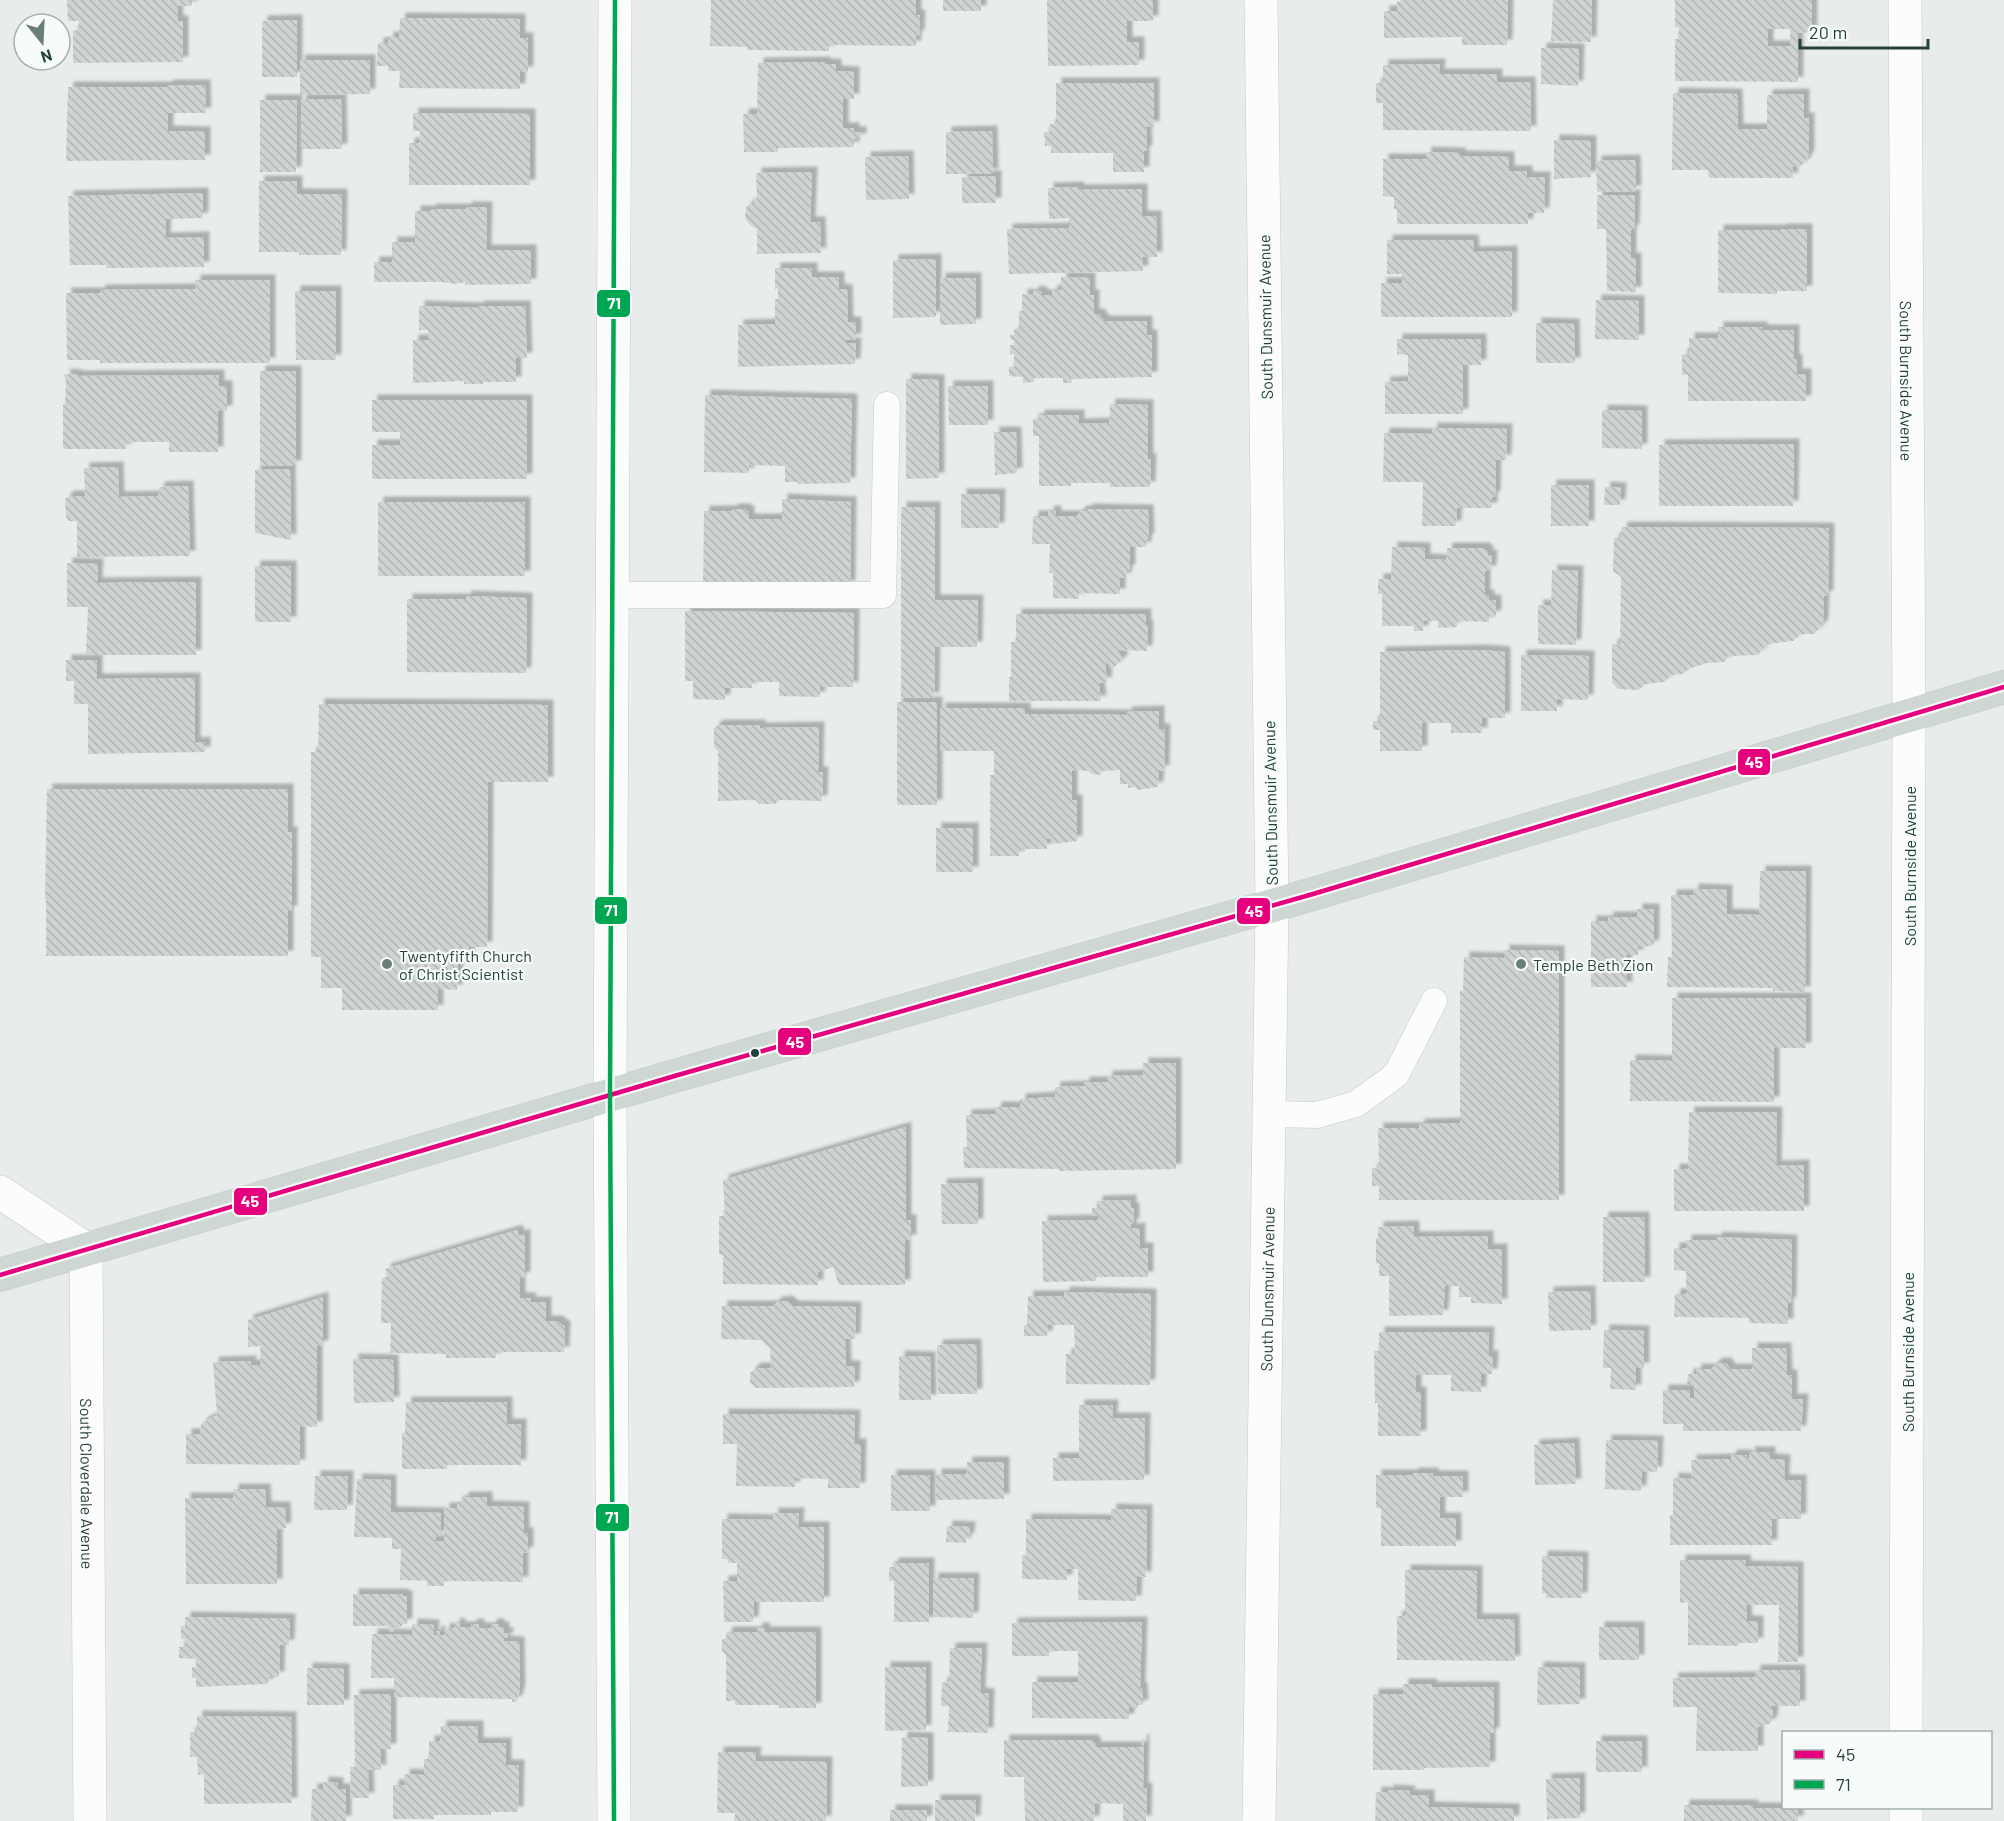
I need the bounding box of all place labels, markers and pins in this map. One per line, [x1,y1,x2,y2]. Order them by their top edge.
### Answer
place label: Twentyfifth Church of Christ Scientist [399,946,532,983]
place label: Temple Beth Zion [1533,955,1653,974]
marker: Twentyfifth Church of Christ Scientist [380,957,394,971]
marker: Temple Beth Zion [1514,957,1528,971]
unlabelled marker [749,1047,761,1059]

